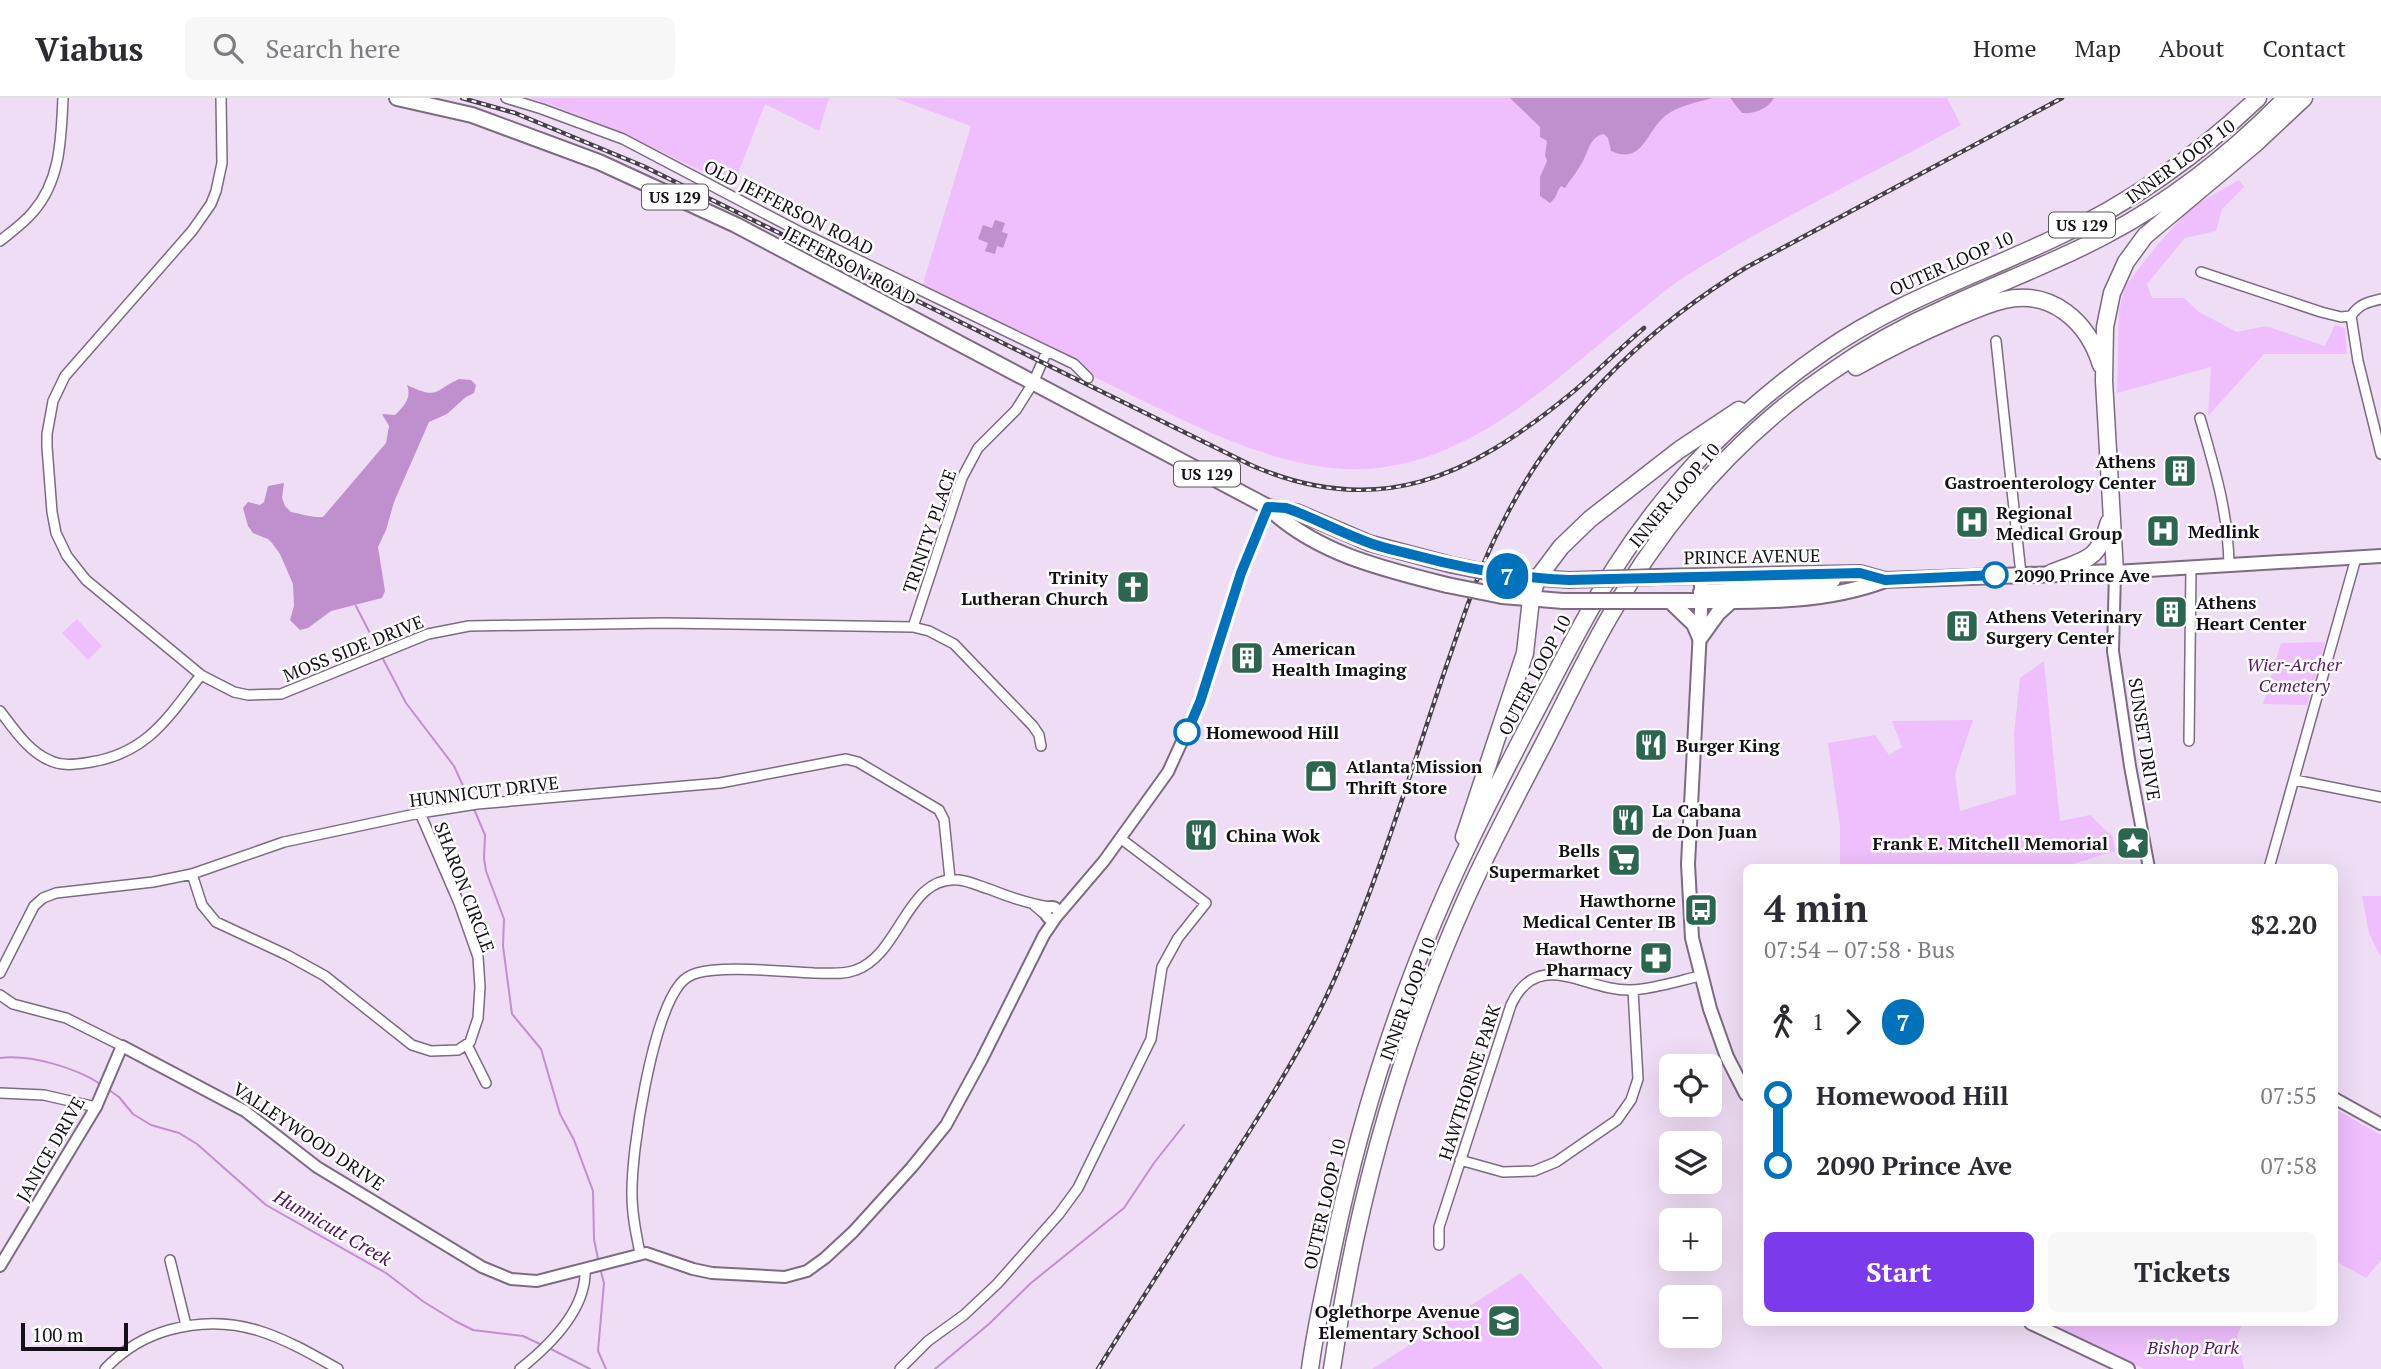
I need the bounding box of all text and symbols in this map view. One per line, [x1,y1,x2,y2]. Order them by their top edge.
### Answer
search box [185,17,675,80]
text: Viabus [35,27,143,70]
icon: search [209,29,247,67]
text: Search here [265,31,401,65]
text: Home [1973,32,2037,64]
text: Map [2075,32,2121,64]
text: About [2159,32,2225,64]
text: Contact [2263,32,2346,64]
street label: INNER LOOP 10 [2121,113,2239,209]
street label: OLD JEFFERSON ROAD [700,154,878,260]
road number: US 129 [642,184,708,209]
road number: US 129 [2049,212,2115,238]
street label: JEFFERSON ROAD [779,220,921,310]
street label: OUTER LOOP 10 [1885,225,2017,301]
street label: INNER LOOP 10 [1623,438,1725,552]
place label: Athens Gastroenterology Center [1944,449,2156,494]
building icon: Athens Gastroenterology Center [2161,452,2199,490]
road number: US 129 [1174,462,1240,486]
street label: TRINITY PLACE [897,466,961,596]
place label: Regional Medical Group [1996,500,2122,545]
hospital icon: Regional Medical Group [1953,503,1991,541]
hospital icon: Medlink [2144,512,2182,550]
place label: Medlink [2188,519,2260,543]
street label: PRINCE AVENUE [1683,543,1821,569]
line badge: 7 [1484,553,1530,599]
text: 7 [1500,560,1514,592]
marker: 2090 Prince Ave [1982,562,2008,588]
place label: 2090 Prince Ave [2014,563,2150,587]
place label: Trinity Lutheran Church [961,565,1108,610]
church icon: Trinity Lutheran Church [1114,568,1152,606]
place label: Athens Heart Center [2196,590,2307,635]
building icon: Athens Heart Center [2152,593,2190,631]
place label: Athens Veterinary Surgery Center [1986,604,2142,649]
building icon: Athens Veterinary Surgery Center [1943,607,1981,645]
street label: MOSS SIDE DRIVE [279,609,427,687]
street label: OUTER LOOP 10 [1492,611,1576,739]
place label: American Health Imaging [1272,636,1407,681]
building icon: American Health Imaging [1228,639,1266,677]
park label: Wier-Archer Cemetery [2246,652,2343,697]
street label: SUNSET DRIVE [2123,676,2167,802]
marker: Homewood Hill [1174,719,1200,745]
place label: Homewood Hill [1206,720,1339,744]
restaurant icon: Burger King [1632,726,1670,764]
place label: Burger King [1676,733,1780,757]
place label: Atlanta Mission Thrift Store [1346,754,1483,799]
shop icon: Atlanta Mission Thrift Store [1302,757,1340,795]
street label: HUNNICUT DRIVE [408,770,560,812]
place label: La Cabana de Don Juan [1652,798,1757,843]
restaurant icon: La Cabana de Don Juan [1609,801,1647,839]
restaurant icon: China Wok [1182,816,1220,854]
street label: SHARON CIRCLE [429,818,501,956]
place label: China Wok [1226,823,1321,847]
place icon: Frank E. Mitchell Memorial [2114,824,2152,862]
place label: Frank E. Mitchell Memorial [1872,831,2108,855]
place label: Bells Supermarket [1489,838,1600,883]
supermarket icon: Bells Supermarket [1605,841,1643,879]
text: 4 min [1764,883,1868,933]
place label: Hawthorne Medical Center IB [1523,888,1676,933]
bus stop icon: Hawthorne Medical Center IB [1682,891,1720,929]
text: $2.20 [2251,907,2317,941]
street label: INNER LOOP 10 [1374,934,1440,1064]
text: 07:54 – 07:58 · Bus [1764,934,1955,965]
place label: Hawthorne Pharmacy [1535,936,1632,981]
pharmacy icon: Hawthorne Pharmacy [1637,939,1675,977]
street label: HAWTHORNE PARK [1432,1001,1506,1163]
icon: walk [1764,1003,1802,1041]
icon: forward [1834,1003,1872,1041]
text: 1 [1812,1006,1824,1037]
text: 7 [1896,1006,1910,1038]
map controls [1659,1054,1722,1348]
button: locate [1659,1054,1722,1117]
street label: VALLEYWOOD DRIVE [229,1076,389,1196]
text: Homewood Hill [1816,1078,2009,1112]
text: 07:55 [2260,1080,2317,1111]
street label: JANICE DRIVE [10,1092,90,1206]
button: layers [1659,1131,1722,1194]
street label: OUTER LOOP 10 [1297,1136,1351,1272]
text: 2090 Prince Ave [1816,1148,2012,1182]
text: 07:58 [2260,1150,2317,1181]
water label: Hunnicutt Creek [269,1183,397,1271]
button: + [1659,1208,1722,1271]
button: Start [1764,1232,2034,1312]
button: Tickets [2048,1232,2317,1312]
button: − [1659,1285,1722,1348]
place label: Oglethorpe Avenue Elementary School [1315,1299,1480,1344]
school or university icon: Oglethorpe Avenue Elementary School [1485,1302,1523,1340]
scale bar [21,1320,128,1352]
text: 100 m [32,1322,83,1347]
park label: Bishop Park [2146,1335,2239,1359]

